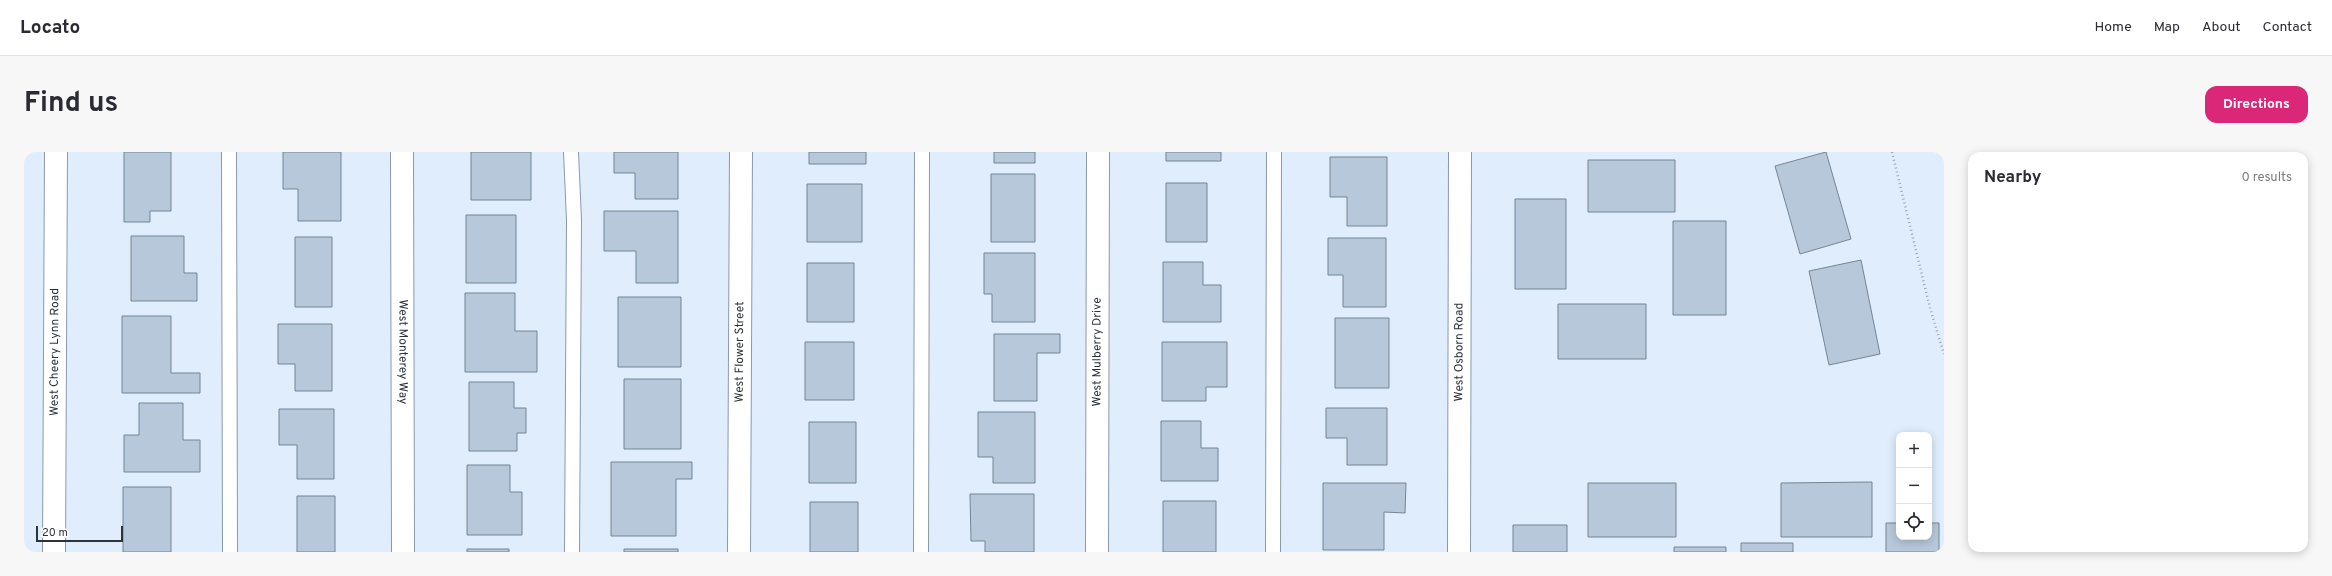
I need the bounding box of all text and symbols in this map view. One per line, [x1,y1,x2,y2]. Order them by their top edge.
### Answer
text: Locato [20,16,80,40]
text: Home [2095,19,2132,36]
text: Map [2154,19,2180,36]
text: About [2202,19,2241,36]
text: Contact [2263,19,2312,36]
text: Find us [24,86,118,122]
button: Directions [2205,86,2308,123]
text: Nearby [1984,167,2041,189]
text: 0 results [2241,170,2292,186]
street label: West Cheery Lynn Road [47,288,63,416]
street label: West Mulberry Drive [1089,297,1106,407]
street label: West Monterey Way [394,299,411,405]
street label: West Flower Street [732,301,748,403]
street label: West Osborn Road [1451,303,1468,401]
map controls [1896,432,1932,540]
button: + [1896,432,1932,468]
button: − [1896,468,1932,504]
button: locate [1896,504,1932,540]
scale bar [36,524,123,543]
text: 20 m [42,526,68,540]

